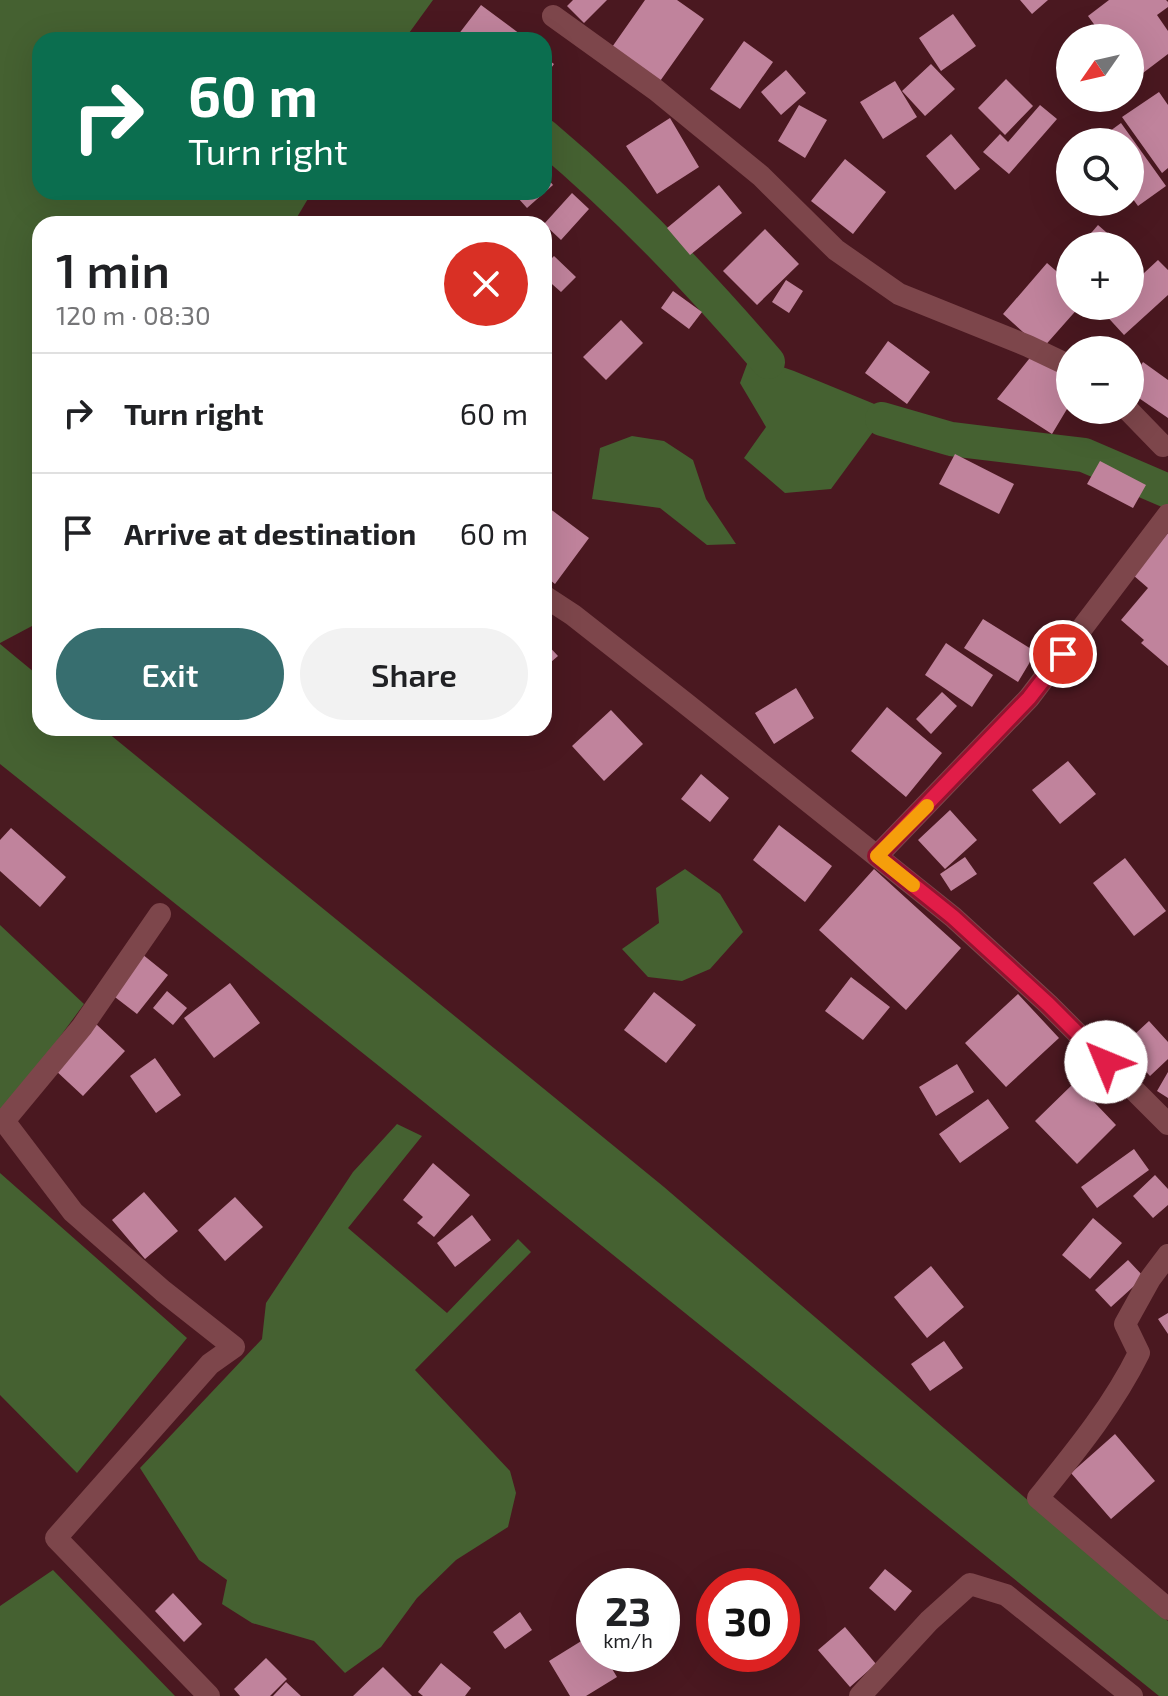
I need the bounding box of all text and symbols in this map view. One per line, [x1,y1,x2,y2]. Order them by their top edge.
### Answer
north arrow [1056,24,1144,112]
map controls [1056,24,1144,424]
text: 60 m [188,61,318,128]
icon: right [56,64,160,168]
button: search [1056,128,1144,216]
text: Turn right [188,129,348,172]
button: + [1056,232,1144,320]
text: 1 min [56,240,170,298]
button: close [444,242,528,326]
text: 120 m · 08:30 [56,299,211,330]
button: − [1056,336,1144,424]
icon: right [56,391,100,435]
text: Turn right [124,395,264,431]
text: 60 m [460,395,528,431]
icon: arrive [56,511,100,555]
text: Arrive at destination [124,515,416,551]
text: 60 m [460,515,528,551]
pin [1029,620,1097,688]
button: Exit [56,628,284,720]
button: Share [300,628,528,720]
icon: arrive [1041,632,1085,676]
position arrow [1064,1020,1148,1104]
speed limit sign: 30 [696,1568,800,1672]
text: 23 [605,1586,651,1634]
text: km/h [603,1628,653,1652]

